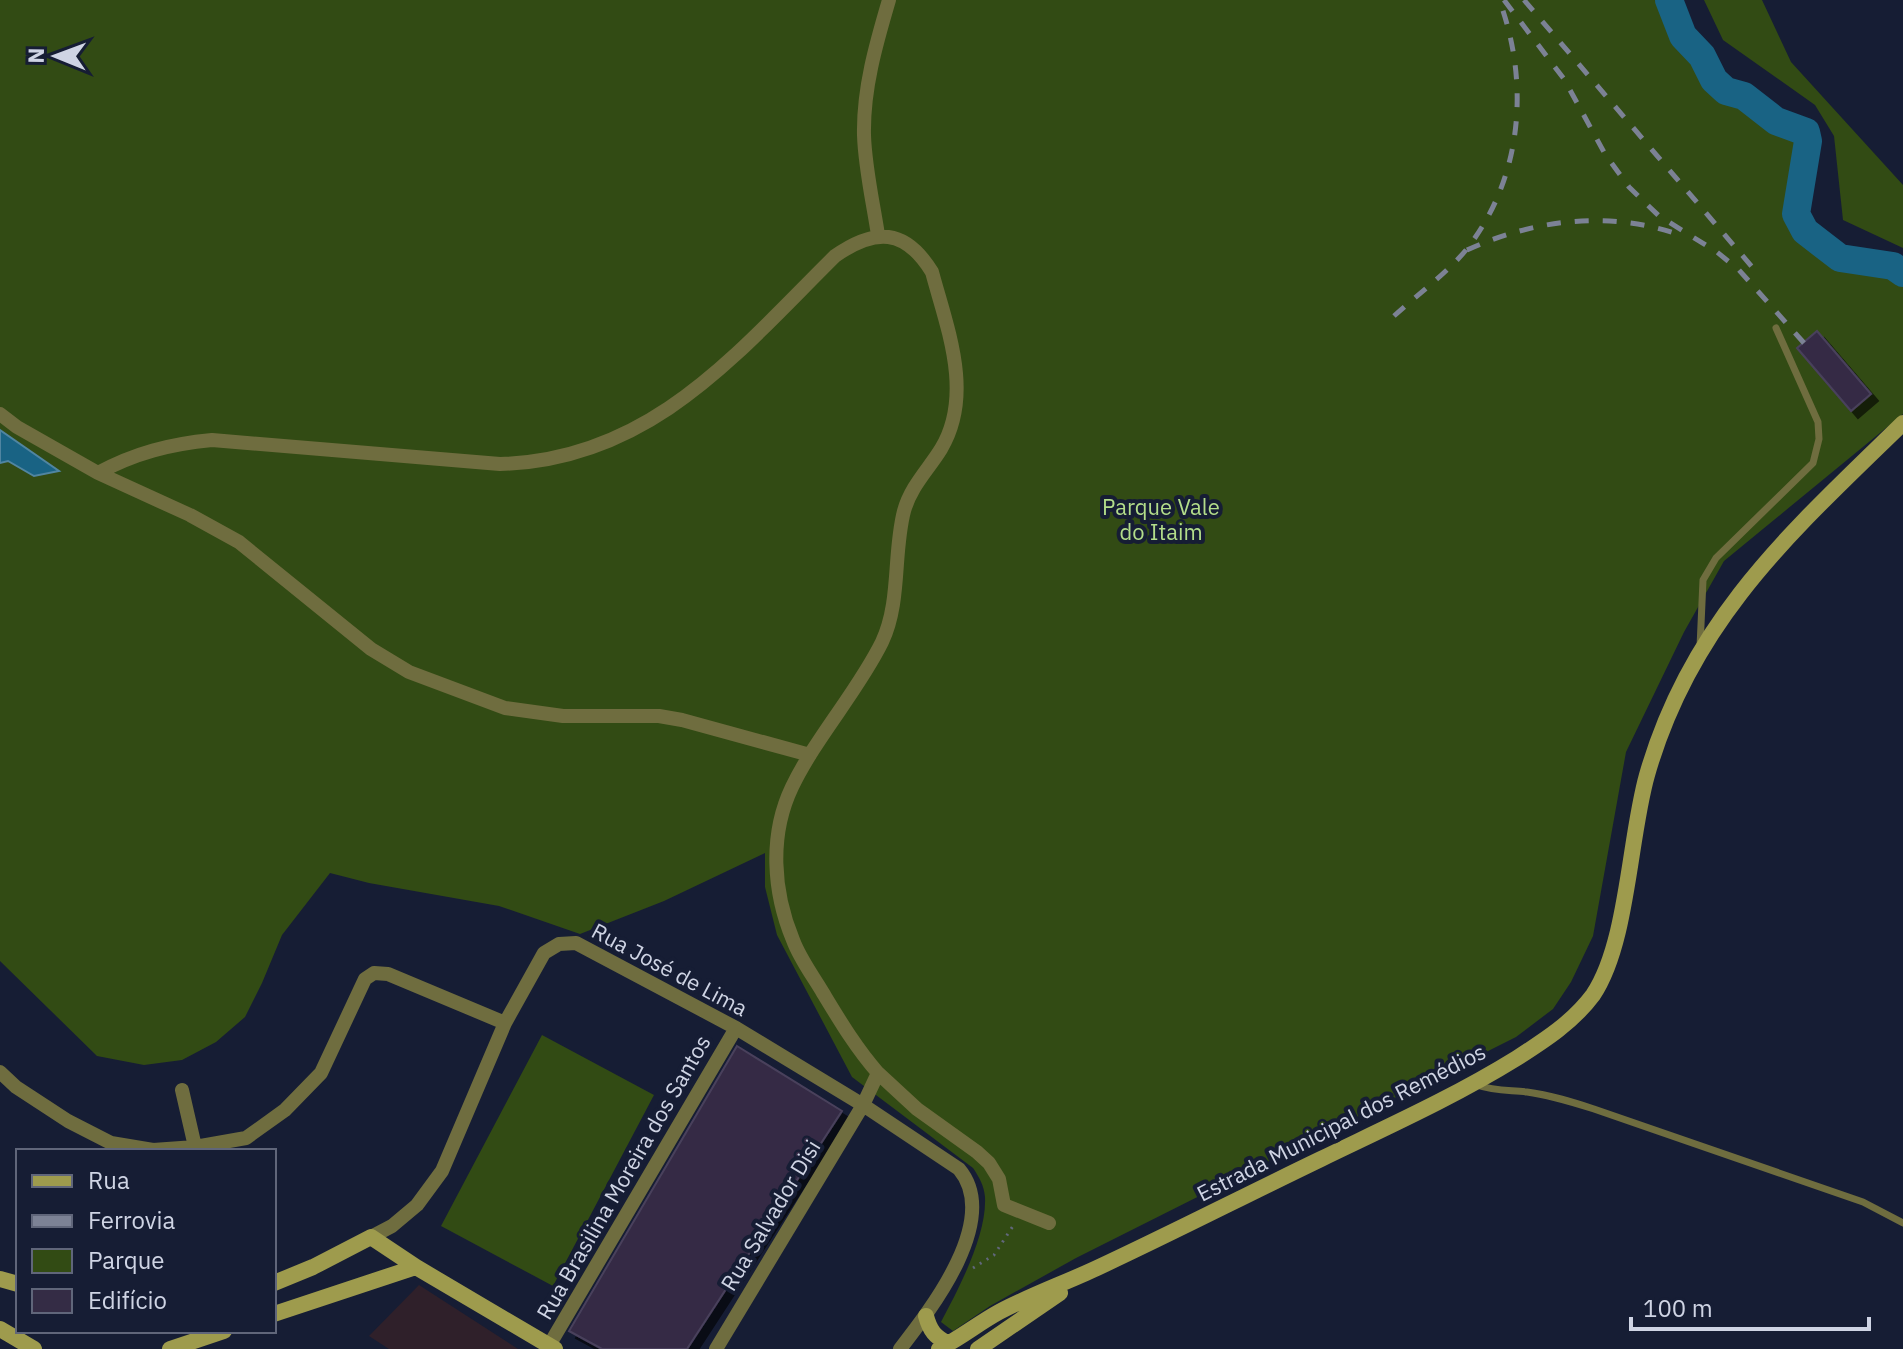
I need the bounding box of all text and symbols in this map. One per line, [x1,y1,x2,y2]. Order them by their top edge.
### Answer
north arrow [16,16,96,96]
text: N [21,47,50,64]
park label: Parque Vale do Itaim [1102,492,1220,546]
street label: Rua José de Lima [587,916,753,1022]
street label: Rua Brasilina Moreira dos Santos [529,1029,717,1325]
street label: Estrada Municipal dos Remédios [1192,1036,1490,1208]
street label: Rua Salvador Disi [714,1134,826,1296]
legend [16,1149,276,1333]
text: Rua [88,1164,130,1196]
text: Ferrovia [88,1204,176,1236]
text: Parque [88,1244,165,1276]
scale bar [1631,1281,1869,1331]
text: Edifício [88,1284,167,1316]
text: 100 m [1643,1292,1713,1324]

